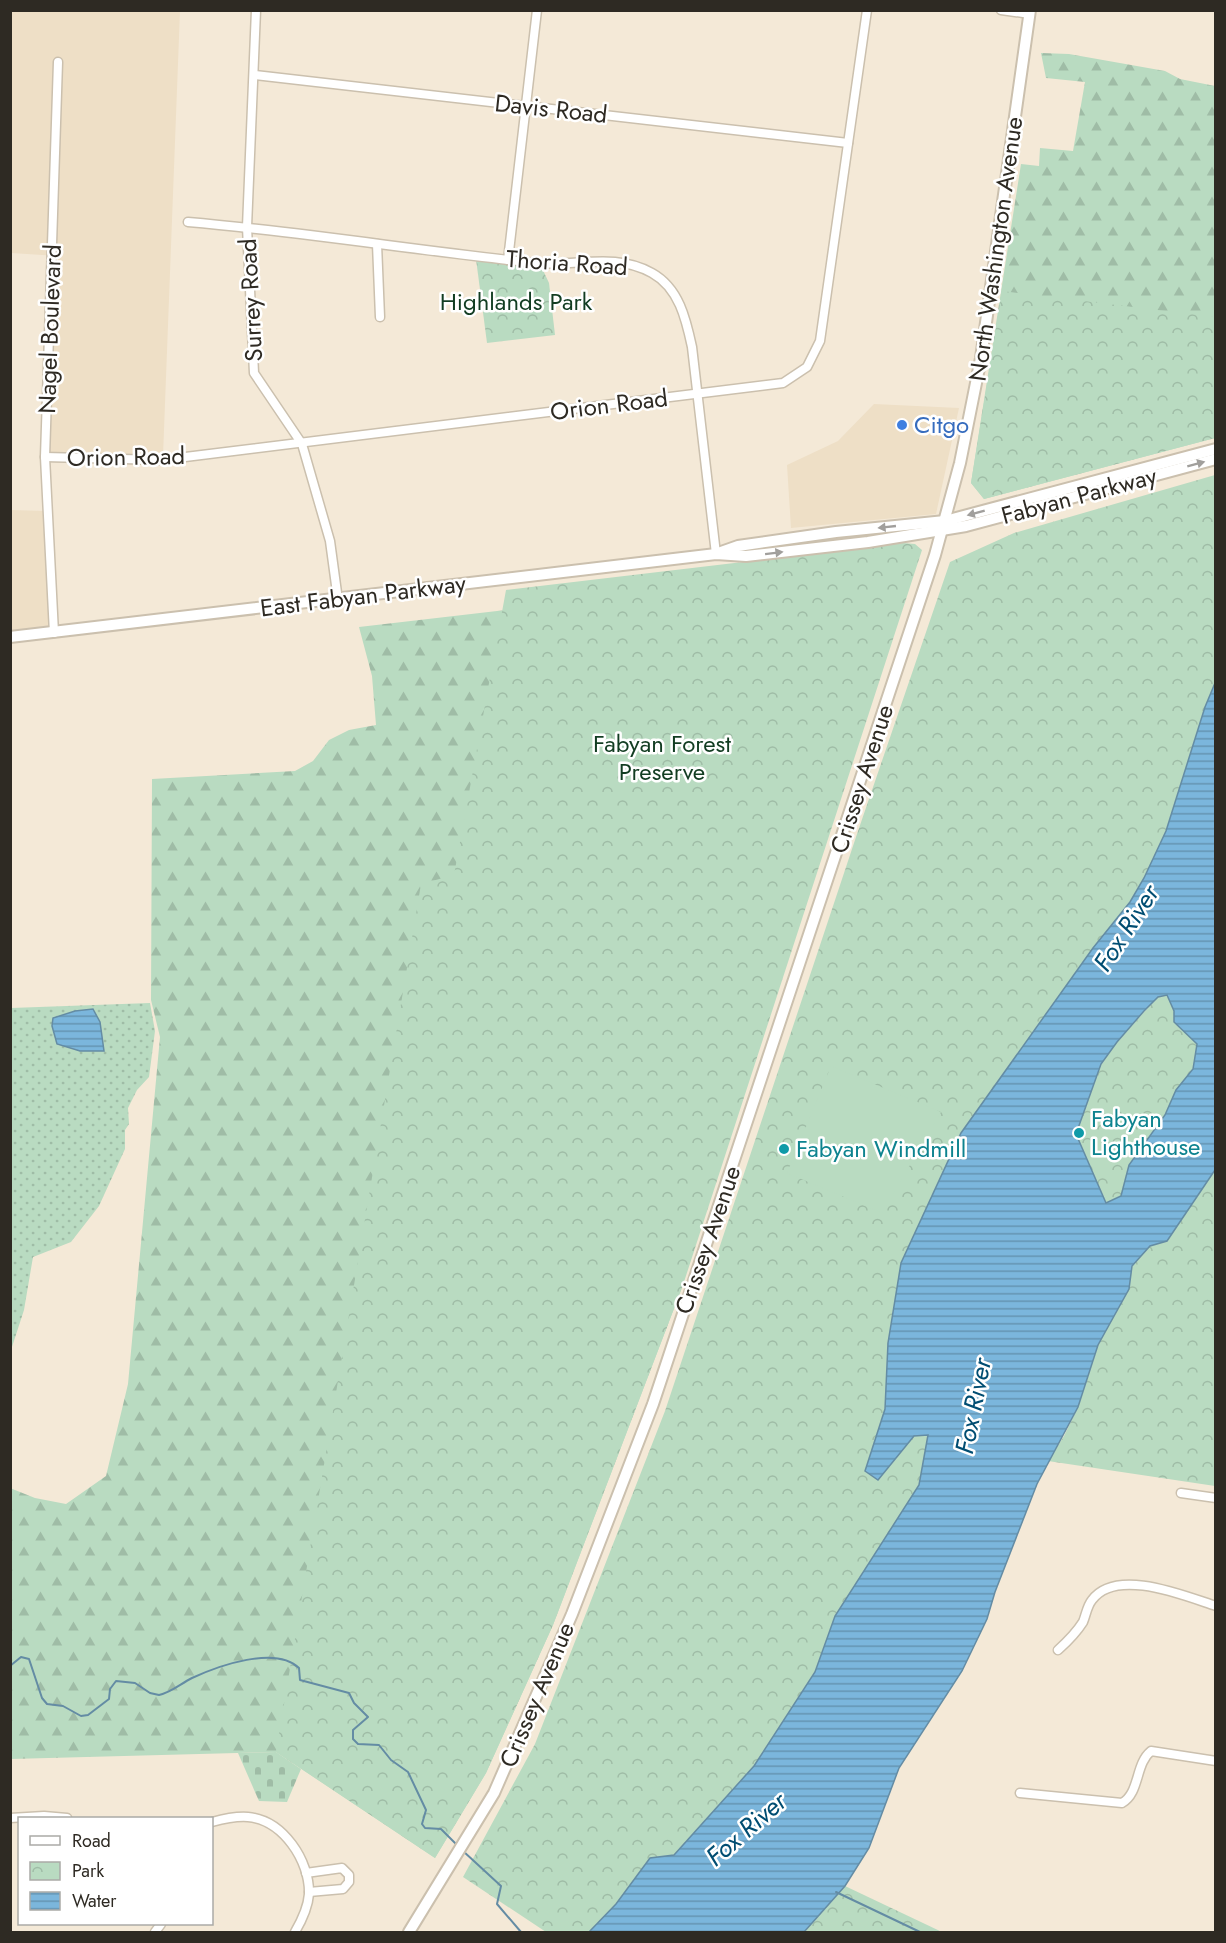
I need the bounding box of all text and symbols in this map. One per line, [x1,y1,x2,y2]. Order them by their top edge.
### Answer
street label: Davis Road [493,85,609,132]
street label: North Washington Avenue [960,114,1031,383]
street label: Surrey Road [230,237,271,363]
street label: Thoria Road [505,241,629,284]
street label: Nagel Boulevard [29,244,70,414]
park label: Highlands Park [440,284,593,319]
street label: Orion Road [548,380,670,429]
place label: Citgo [914,407,969,442]
marker: Citgo [895,418,909,432]
street label: Orion Road [67,438,185,475]
street label: Fabyan Parkway [997,458,1161,533]
one-way arrow [1187,459,1205,469]
one-way arrow [967,509,985,519]
one-way arrow [878,522,897,532]
one-way arrow [765,548,784,558]
street label: East Fabyan Parkway [258,565,468,625]
street label: Crissey Avenue [821,700,902,858]
park label: Fabyan Forest Preserve [593,726,731,789]
water label: Fox River [1084,876,1169,979]
place label: Fabyan Lighthouse [1091,1101,1200,1164]
marker: Fabyan Lighthouse [1072,1126,1086,1140]
place label: Fabyan Windmill [796,1131,966,1166]
marker: Fabyan Windmill [777,1142,791,1156]
street label: Crissey Avenue [666,1161,749,1319]
water label: Fox River [945,1354,1001,1457]
street label: Crissey Avenue [490,1617,583,1773]
water label: Fox River [697,1782,796,1875]
legend [18,1817,213,1925]
text: Road [72,1828,111,1854]
text: Park [72,1858,104,1884]
text: Water [72,1888,117,1914]

